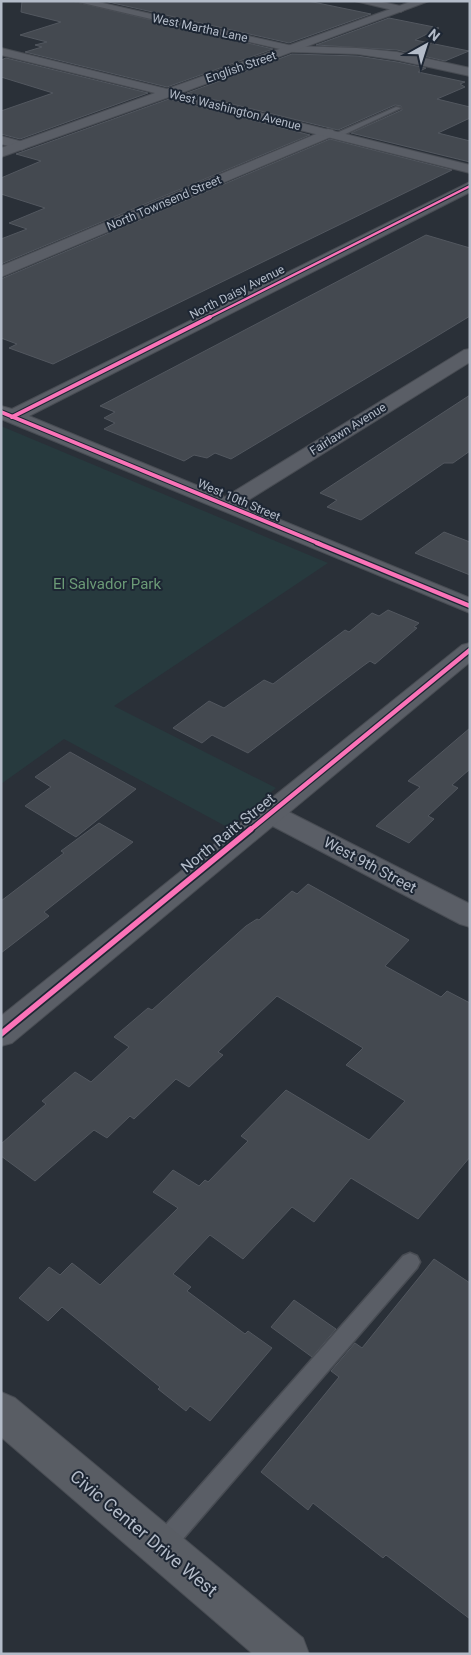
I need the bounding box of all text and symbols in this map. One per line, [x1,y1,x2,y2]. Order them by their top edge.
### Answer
street label: West Martha Lane [151,11,249,45]
north arrow [401,20,451,70]
text: N [425,26,443,44]
street label: English Street [204,48,278,86]
street label: West Washington Avenue [168,87,302,133]
street label: North Townsend Street [105,173,223,233]
street label: North Daisy Avenue [187,262,287,322]
street label: Fairlawn Avenue [307,400,389,458]
street label: West 10th Street [195,476,283,524]
park label: El Salvador Park [53,575,161,593]
street label: North Raitt Street [177,790,279,876]
street label: West 9th Street [321,833,419,897]
street label: Civic Center Drive West [66,1465,222,1601]

